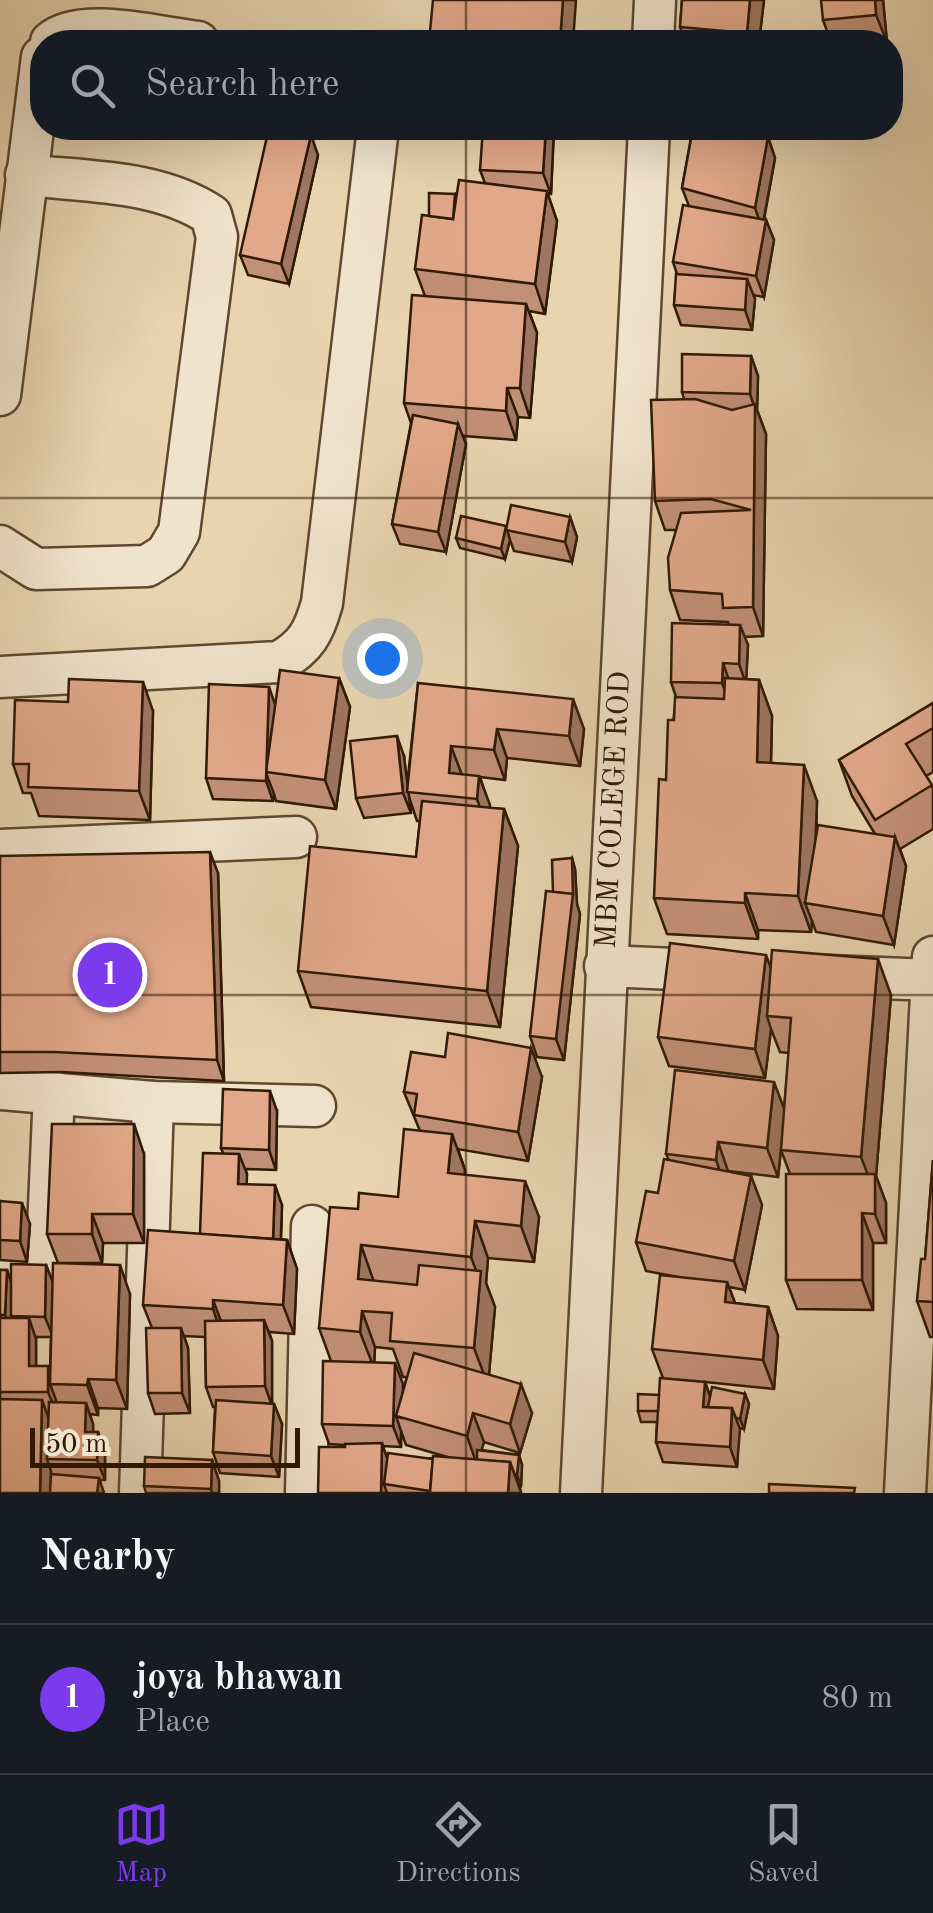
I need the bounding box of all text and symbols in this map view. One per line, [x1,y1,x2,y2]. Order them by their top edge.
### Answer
search box [30,30,903,140]
icon: search [65,58,120,113]
text: Search here [145,66,340,104]
your location [357,633,408,684]
street label: MBM COLEGE ROD [592,670,636,950]
pin: 1 [78,938,142,1012]
scale bar [30,1423,300,1468]
text: 50 m [45,1431,108,1459]
text: Nearby [40,1537,176,1579]
text: joya bhawan [135,1660,343,1698]
text: 1 [63,1683,82,1715]
text: 80 m [822,1683,893,1715]
text: Place [135,1707,210,1739]
tab: Map [114,1797,169,1892]
tab: Directions [396,1797,521,1892]
tab: Saved [748,1797,819,1892]

